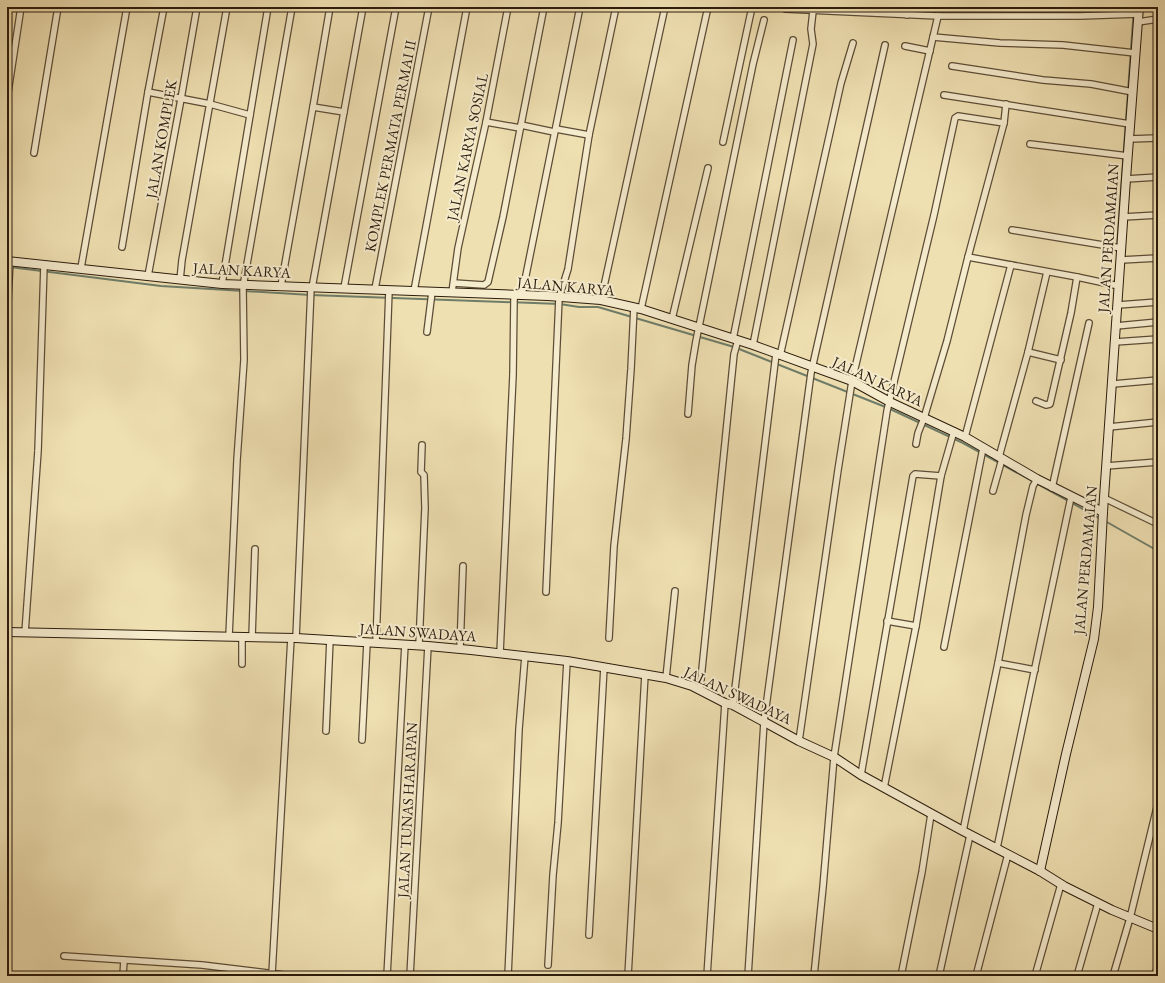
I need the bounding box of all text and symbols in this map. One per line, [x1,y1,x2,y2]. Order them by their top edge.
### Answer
street label: KOMPLEK PERMATA PERMAI II [360,38,420,254]
street label: JALAN KARYA SOSIAL [442,71,492,225]
street label: JALAN KOMPLEK [141,77,181,202]
street label: JALAN PERDAMAIAN [1093,163,1123,315]
street label: JALAN KARYA [191,258,292,282]
street label: JALAN KARYA [514,272,616,300]
street label: JALAN KARYA [828,351,927,411]
street label: JALAN PERDAMAIAN [1069,485,1101,637]
street label: JALAN SWADAYA [357,618,478,646]
street label: JALAN SWADAYA [679,661,796,729]
street label: JALAN TUNAS HARAPAN [393,721,421,901]

